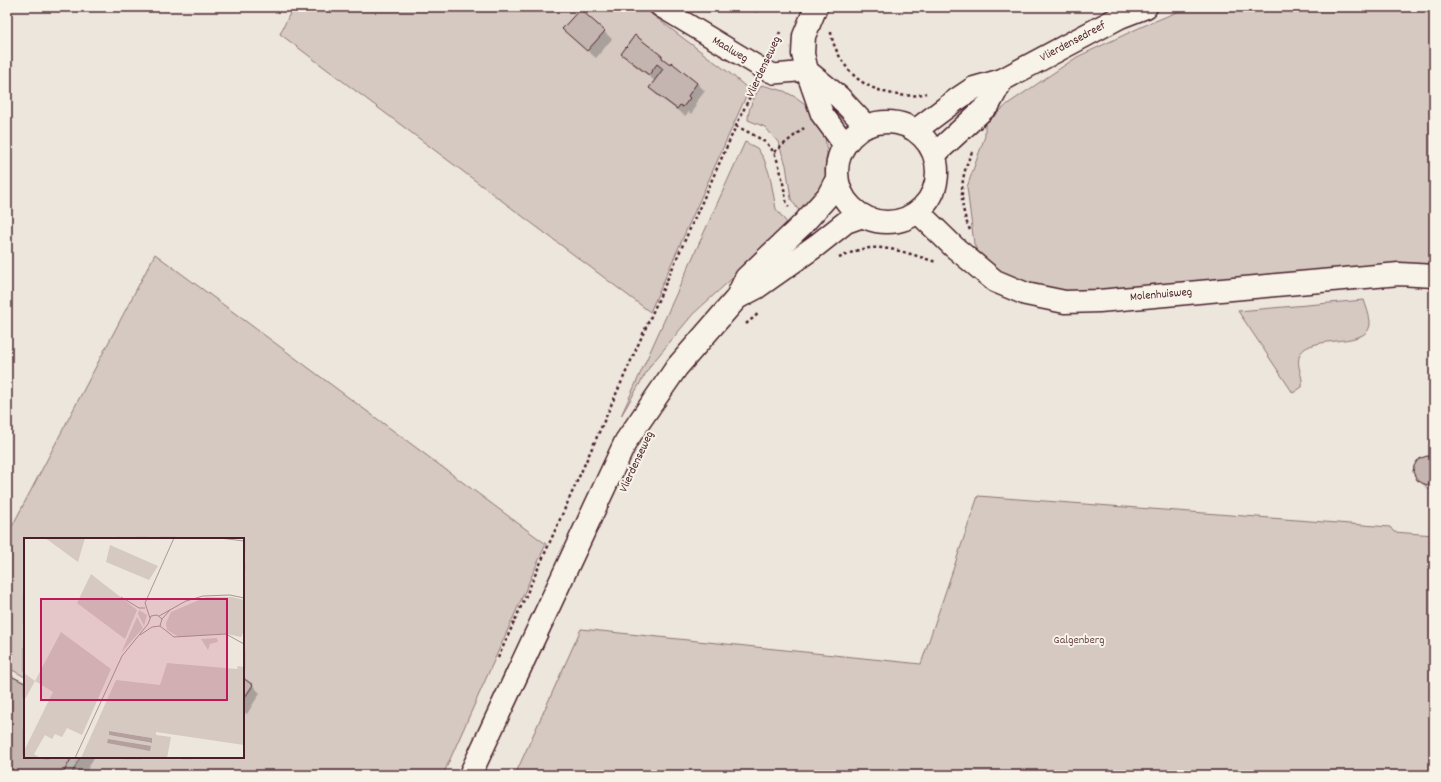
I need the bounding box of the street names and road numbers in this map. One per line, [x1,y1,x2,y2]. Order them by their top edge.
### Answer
street label: Vlierdensedreef [1037,17,1110,66]
street label: Maalweg [709,33,751,67]
street label: Vlierdenseweg [742,34,786,100]
street label: Molenhuisweg [1129,284,1193,306]
street label: Vlierdenseweg [615,429,659,495]

